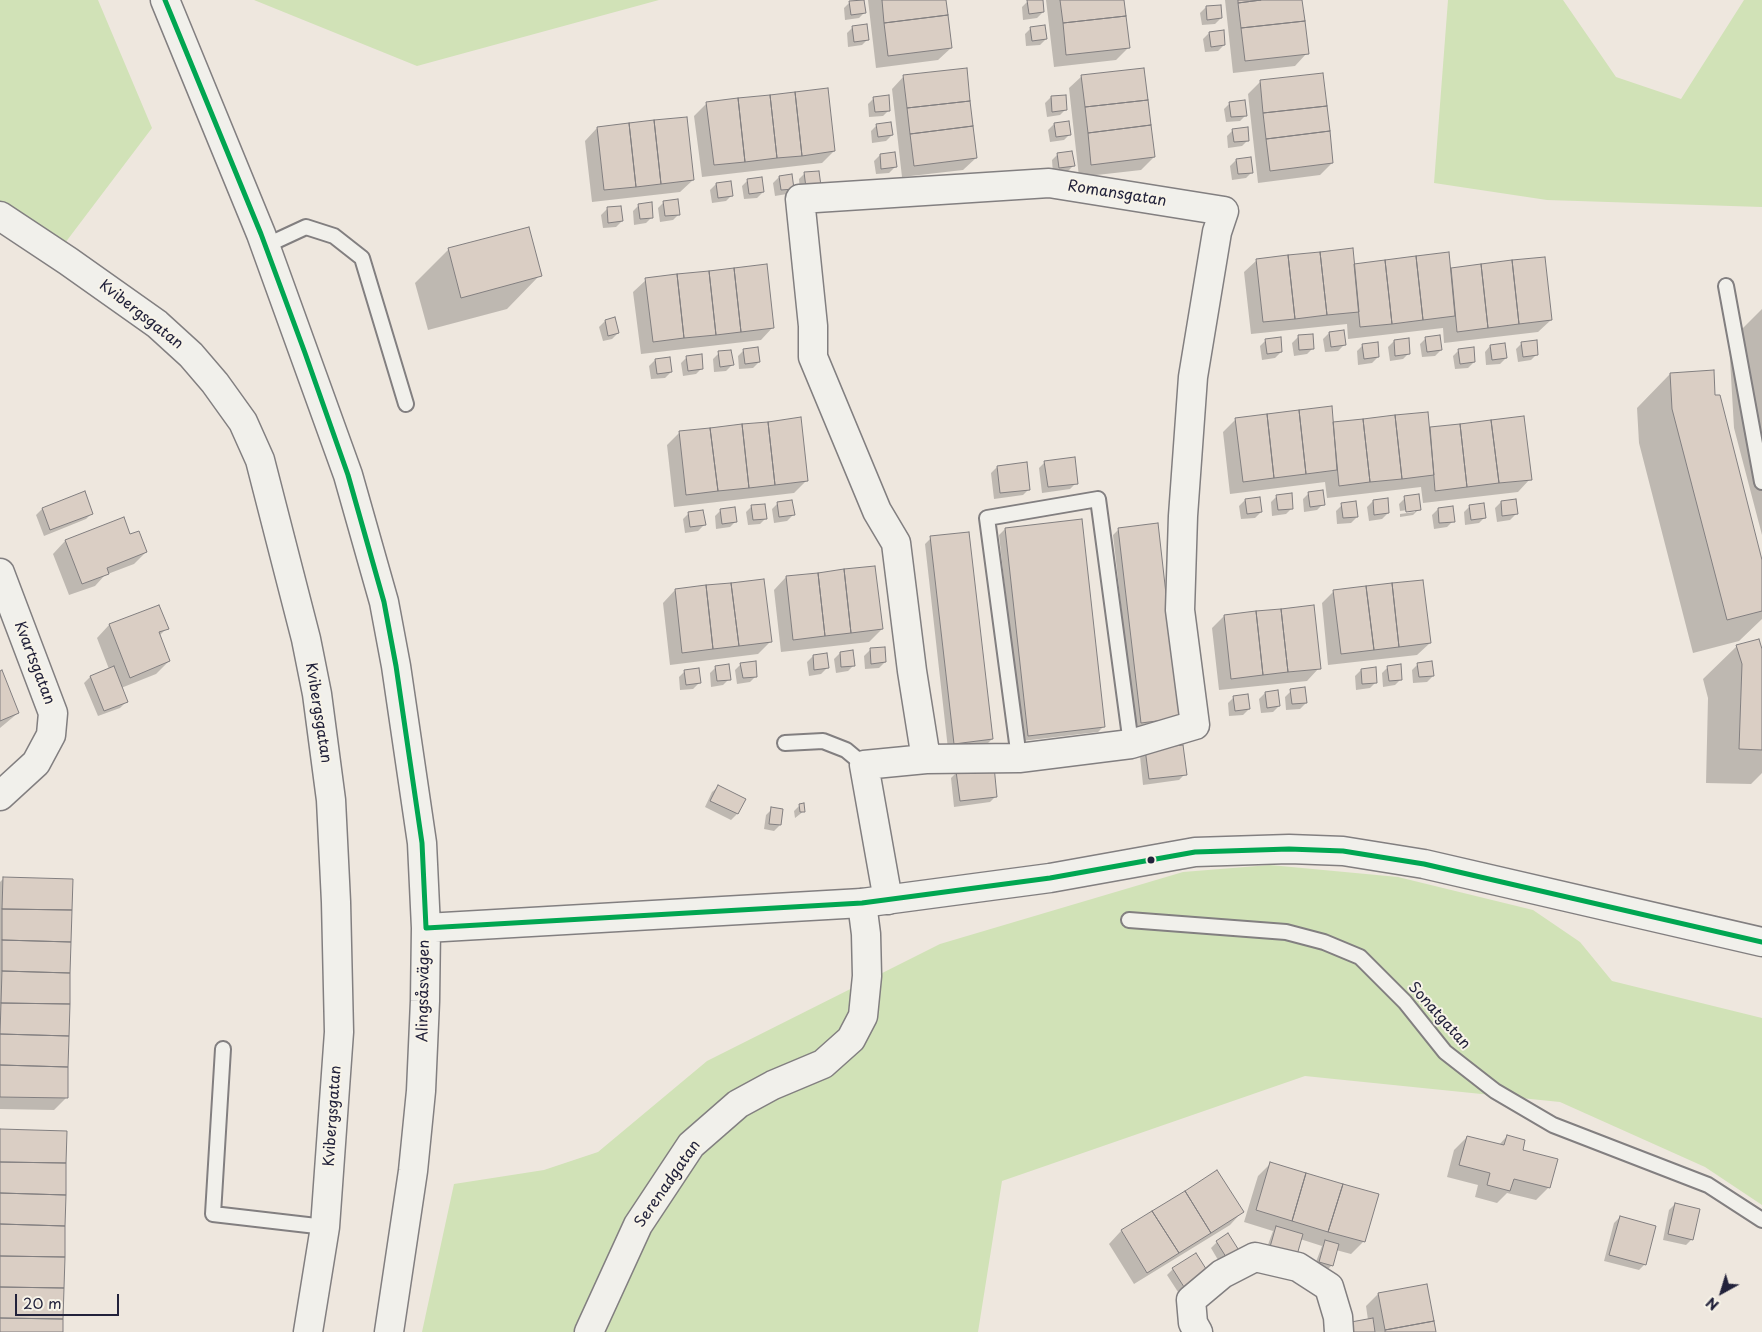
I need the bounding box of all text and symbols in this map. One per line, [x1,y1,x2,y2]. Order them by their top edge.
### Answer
street label: Romansgatan [1066,177,1168,211]
street label: Kvibergsgatan [96,277,186,353]
street label: Kvartsgatan [10,619,58,707]
street label: Kvibergsgatan [301,662,335,764]
unlabelled marker [1146,855,1156,865]
street label: Alingsåsvägen [414,940,434,1042]
street label: Sonatgatan [1404,979,1474,1053]
street label: Kvibergsgatan [320,1065,346,1167]
street label: Serenadgatan [631,1137,705,1231]
north arrow [1697,1267,1747,1317]
scale bar [18,1284,121,1316]
text: 20 m [23,1291,62,1314]
text: N [1701,1292,1723,1316]

